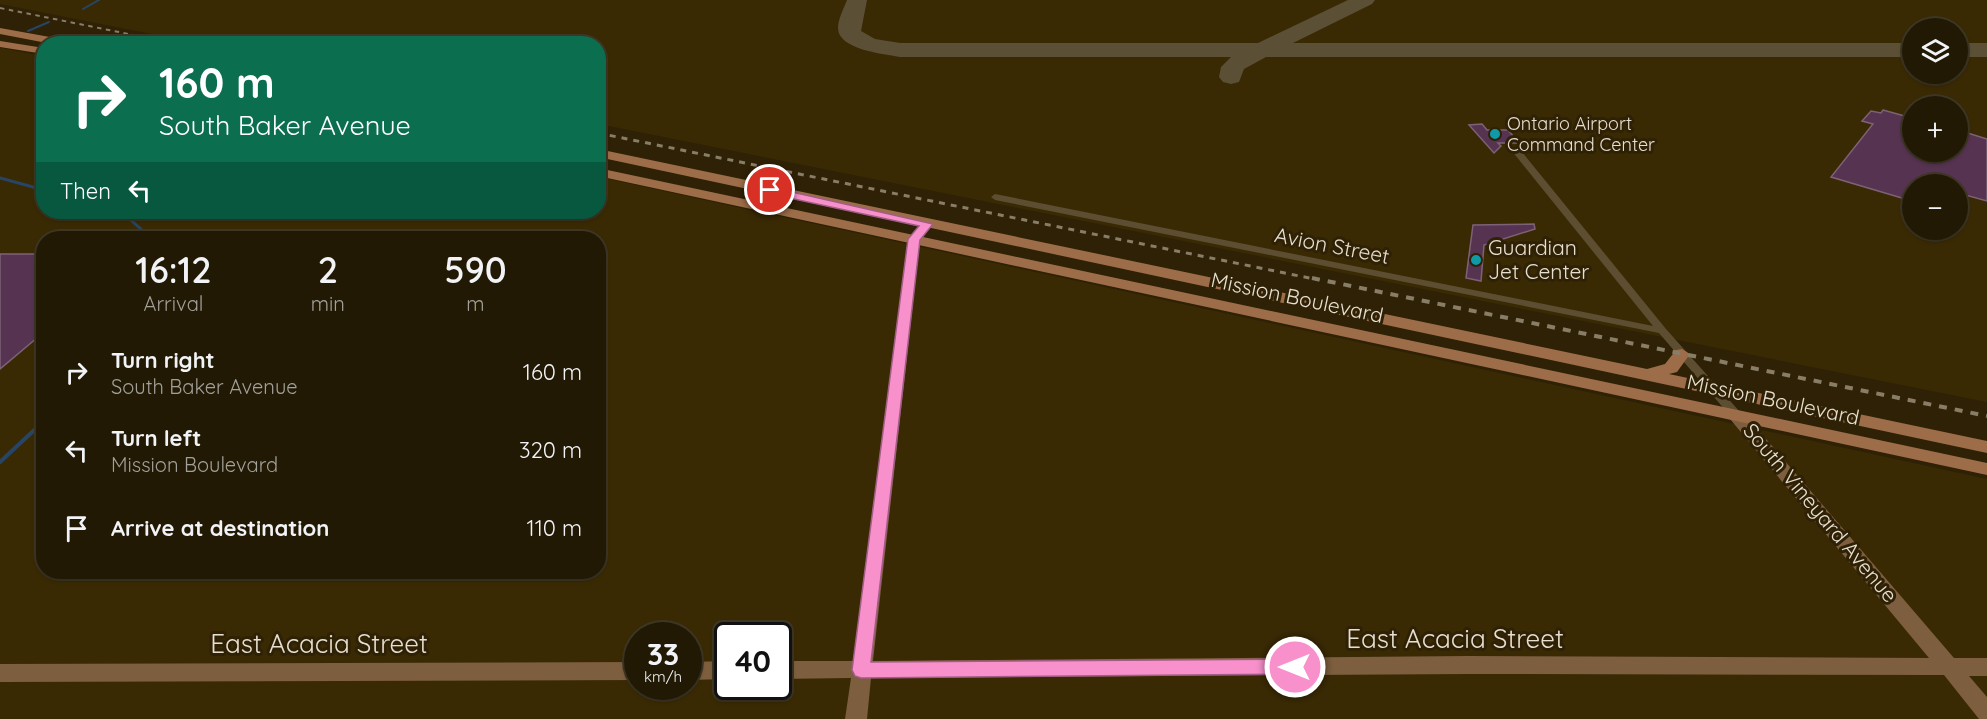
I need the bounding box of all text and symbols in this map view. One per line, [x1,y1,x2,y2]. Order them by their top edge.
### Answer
map controls [1902,18,1968,240]
button: layers [1902,18,1968,84]
text: 160 m [159,56,275,109]
icon: right [60,60,138,138]
button: + [1902,96,1968,162]
text: South Baker Avenue [159,108,411,142]
place label: Ontario Airport Command Center [1507,112,1655,156]
marker: Ontario Airport Command Center [1488,127,1502,141]
pin [744,164,795,215]
icon: arrive [753,173,786,206]
icon: left [123,174,156,207]
button: − [1902,174,1968,240]
text: Then [60,177,111,205]
street label: Avion Street [1272,221,1392,269]
place label: Guardian Jet Center [1488,234,1589,284]
text: 16:12 [135,247,212,292]
text: 2 [318,247,338,292]
text: 590 [444,247,507,292]
marker: Guardian Jet Center [1469,253,1483,267]
street label: Mission Boulevard [1209,266,1386,328]
text: Arrival [143,291,203,316]
text: min [311,291,345,316]
text: m [466,291,485,316]
text: Turn right [111,346,215,374]
icon: right [60,356,93,389]
text: 160 m [523,358,582,386]
street label: Mission Boulevard [1685,368,1862,430]
text: South Baker Avenue [111,374,298,399]
street label: South Vineyard Avenue [1738,417,1903,607]
text: Turn left [111,424,201,452]
icon: left [60,434,93,467]
text: 320 m [519,436,582,464]
text: Mission Boulevard [111,452,278,477]
icon: arrive [60,512,93,545]
text: Arrive at destination [111,514,329,542]
text: 110 m [527,514,582,542]
speed limit sign: 40 [714,622,792,700]
street label: East Acacia Street [1346,622,1564,655]
street label: East Acacia Street [210,627,428,660]
text: 33 [647,635,679,673]
position arrow [1263,635,1327,699]
text: km/h [644,667,682,686]

